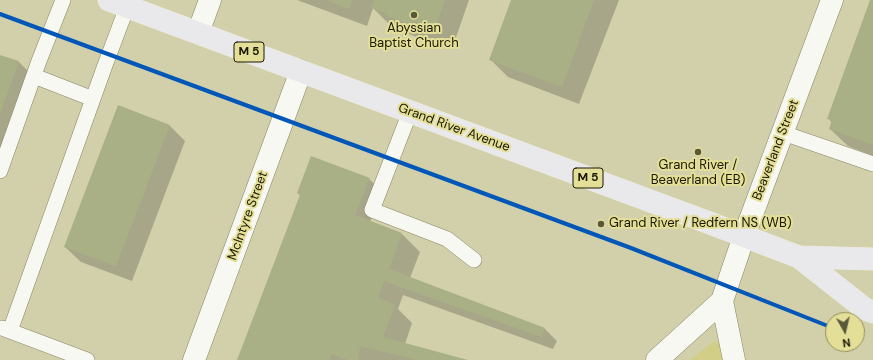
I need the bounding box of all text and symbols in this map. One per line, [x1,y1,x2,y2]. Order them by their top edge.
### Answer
marker: Abyssian Baptist Church [409,10,419,20]
place label: Abyssian Baptist Church [369,21,459,52]
road number: M 5 [234,42,264,62]
street label: Beaverland Street [750,97,802,203]
street label: Grand River Avenue [396,100,512,156]
marker: Grand River / Beaverland (EB) [693,147,703,157]
place label: Grand River / Beaverland (EB) [651,158,745,189]
road number: M 5 [573,168,603,188]
street label: McIntyre Street [225,169,271,263]
place label: Grand River / Redfern NS (WB) [609,216,792,232]
marker: Grand River / Redfern NS (WB) [596,219,606,229]
north arrow [825,312,865,352]
text: N [842,335,851,350]

